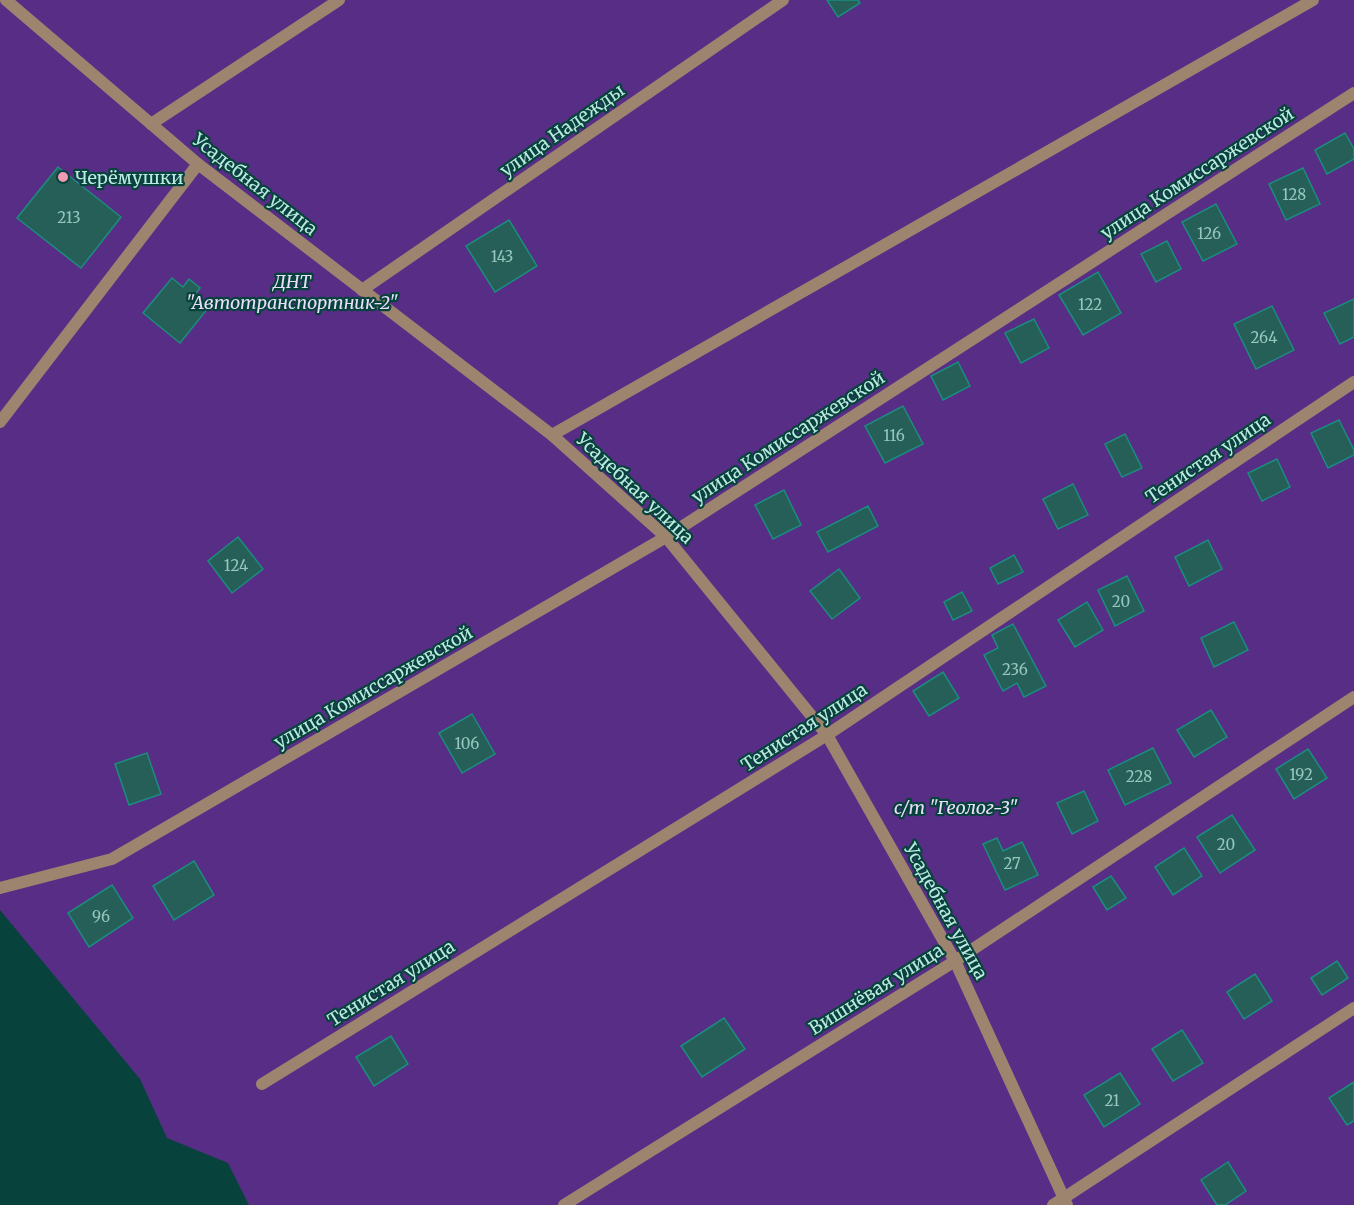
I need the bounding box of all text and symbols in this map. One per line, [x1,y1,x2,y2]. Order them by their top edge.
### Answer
street label: улица Надежды [495,78,629,182]
street label: улица Комиссаржевской [1096,102,1298,244]
street label: Усадебная улица [187,127,322,240]
place label: Черёмушки [75,166,184,189]
marker: Черёмушки [56,170,70,184]
house number: 128 [1282,185,1306,204]
house number: 213 [57,208,81,227]
house number: 126 [1197,224,1221,243]
house number: 143 [491,247,513,266]
park label: ДНТ "Автотранспортник-2" [186,270,398,314]
house number: 122 [1078,295,1102,314]
house number: 264 [1251,328,1277,347]
street label: улица Комиссаржевской [687,366,889,508]
street label: Тенистая улица [1141,408,1275,508]
house number: 116 [883,426,905,445]
street label: Усадебная улица [571,427,699,549]
house number: 124 [224,556,248,575]
house number: 20 [1112,592,1130,611]
street label: улица Комиссаржевской [269,621,477,753]
house number: 236 [1002,660,1028,679]
street label: Тенистая улица [737,677,872,776]
house number: 106 [455,734,479,753]
house number: 192 [1289,765,1313,784]
house number: 228 [1126,767,1152,786]
park label: с/т "Геолог-3" [894,796,1018,819]
house number: 20 [1217,835,1235,854]
street label: Усадебная улица [898,838,993,984]
house number: 27 [1004,854,1021,873]
house number: 96 [92,907,110,926]
street label: Тенистая улица [323,934,459,1031]
street label: Вишнёвая улица [804,938,948,1040]
house number: 21 [1104,1091,1120,1110]

